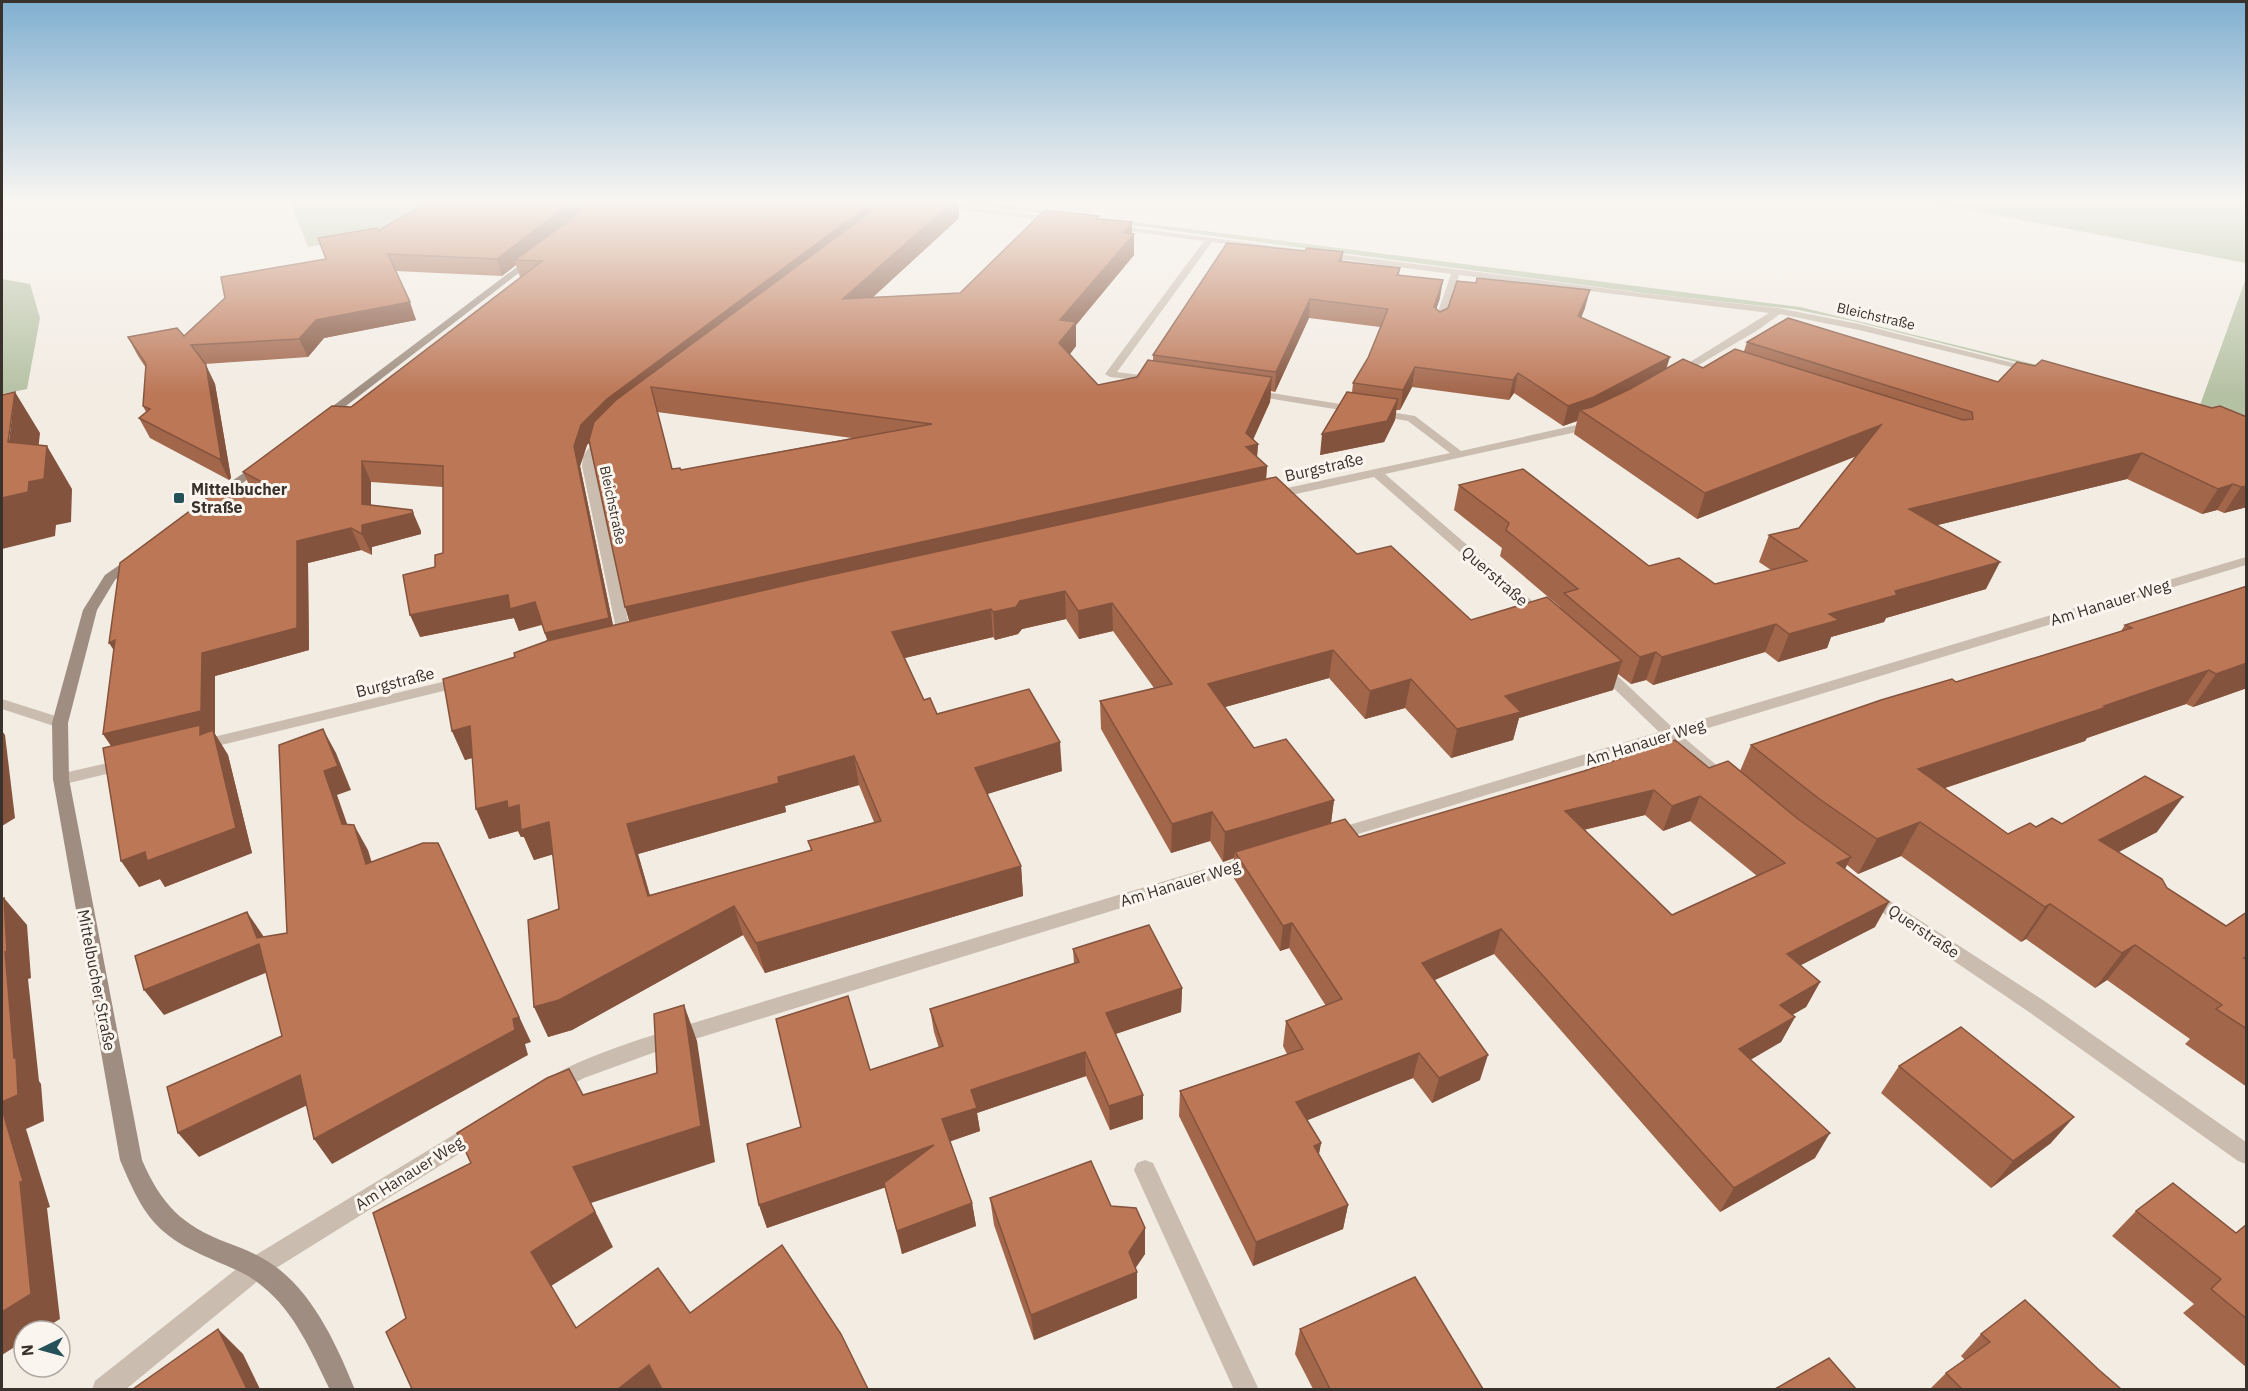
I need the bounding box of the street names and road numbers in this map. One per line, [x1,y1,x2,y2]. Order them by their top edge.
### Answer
street label: Bleichstraße [1835,298,1917,334]
street label: Burgstraße [1283,448,1366,486]
street label: Bleichstraße [596,464,630,546]
street label: Querstraße [1458,542,1533,611]
street label: Am Hanauer Weg [2048,574,2173,630]
street label: Burgstraße [354,663,437,701]
street label: Am Hanauer Weg [1583,714,1708,770]
street label: Am Hanauer Weg [1118,855,1243,911]
street label: Querstraße [1885,900,1964,962]
street label: Mittelbucher Straße [74,908,121,1052]
street label: Am Hanauer Weg [351,1131,467,1214]

